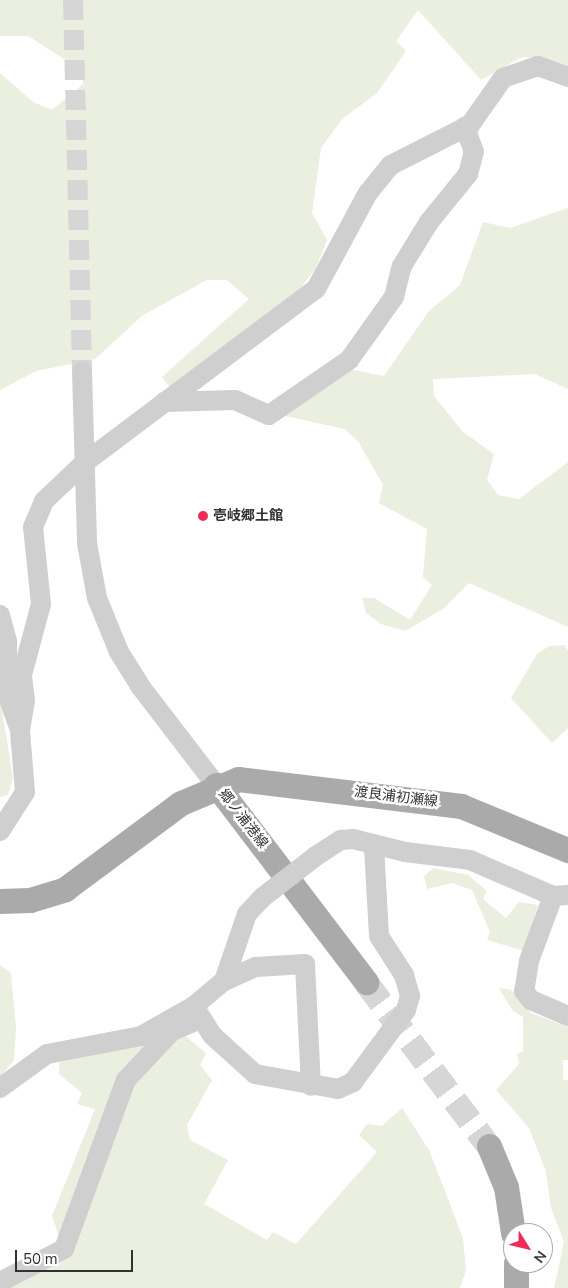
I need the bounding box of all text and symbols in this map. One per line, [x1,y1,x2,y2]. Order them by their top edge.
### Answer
place label: 壱岐郷土館 [213,508,283,524]
marker: 壱岐郷土館 [197,510,209,522]
street label: 渡良浦初瀬線 [353,784,439,810]
street label: 郷ノ浦港線 [215,786,271,852]
north arrow [503,1223,553,1273]
scale bar [18,1240,135,1272]
text: N [529,1247,551,1266]
text: 50 m [23,1249,58,1269]

